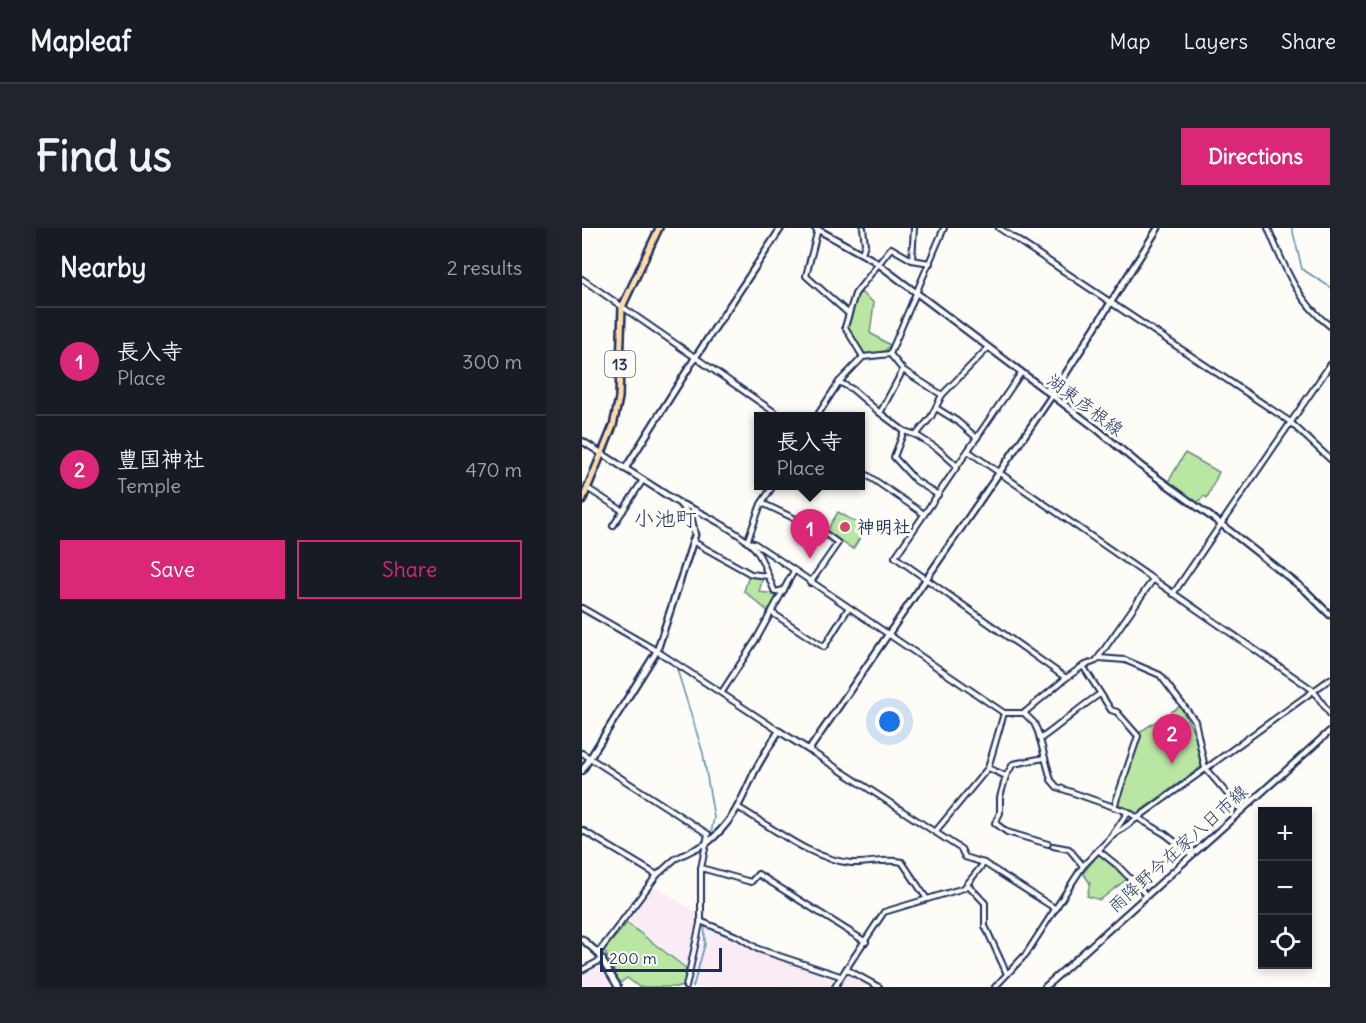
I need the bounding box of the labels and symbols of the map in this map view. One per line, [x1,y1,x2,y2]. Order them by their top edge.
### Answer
road number: 13 [605,351,635,377]
street label: 湖東彦根線 [1042,368,1128,441]
district label: 小池町 [634,505,697,532]
pin: 1 [790,510,830,559]
place label: 神明社 [857,515,911,538]
marker: 神明社 [838,520,852,534]
your location [875,707,904,736]
pin: 2 [1152,714,1192,764]
street label: 雨降野今在家八日市線 [1103,780,1252,917]
scale bar [600,945,722,972]

